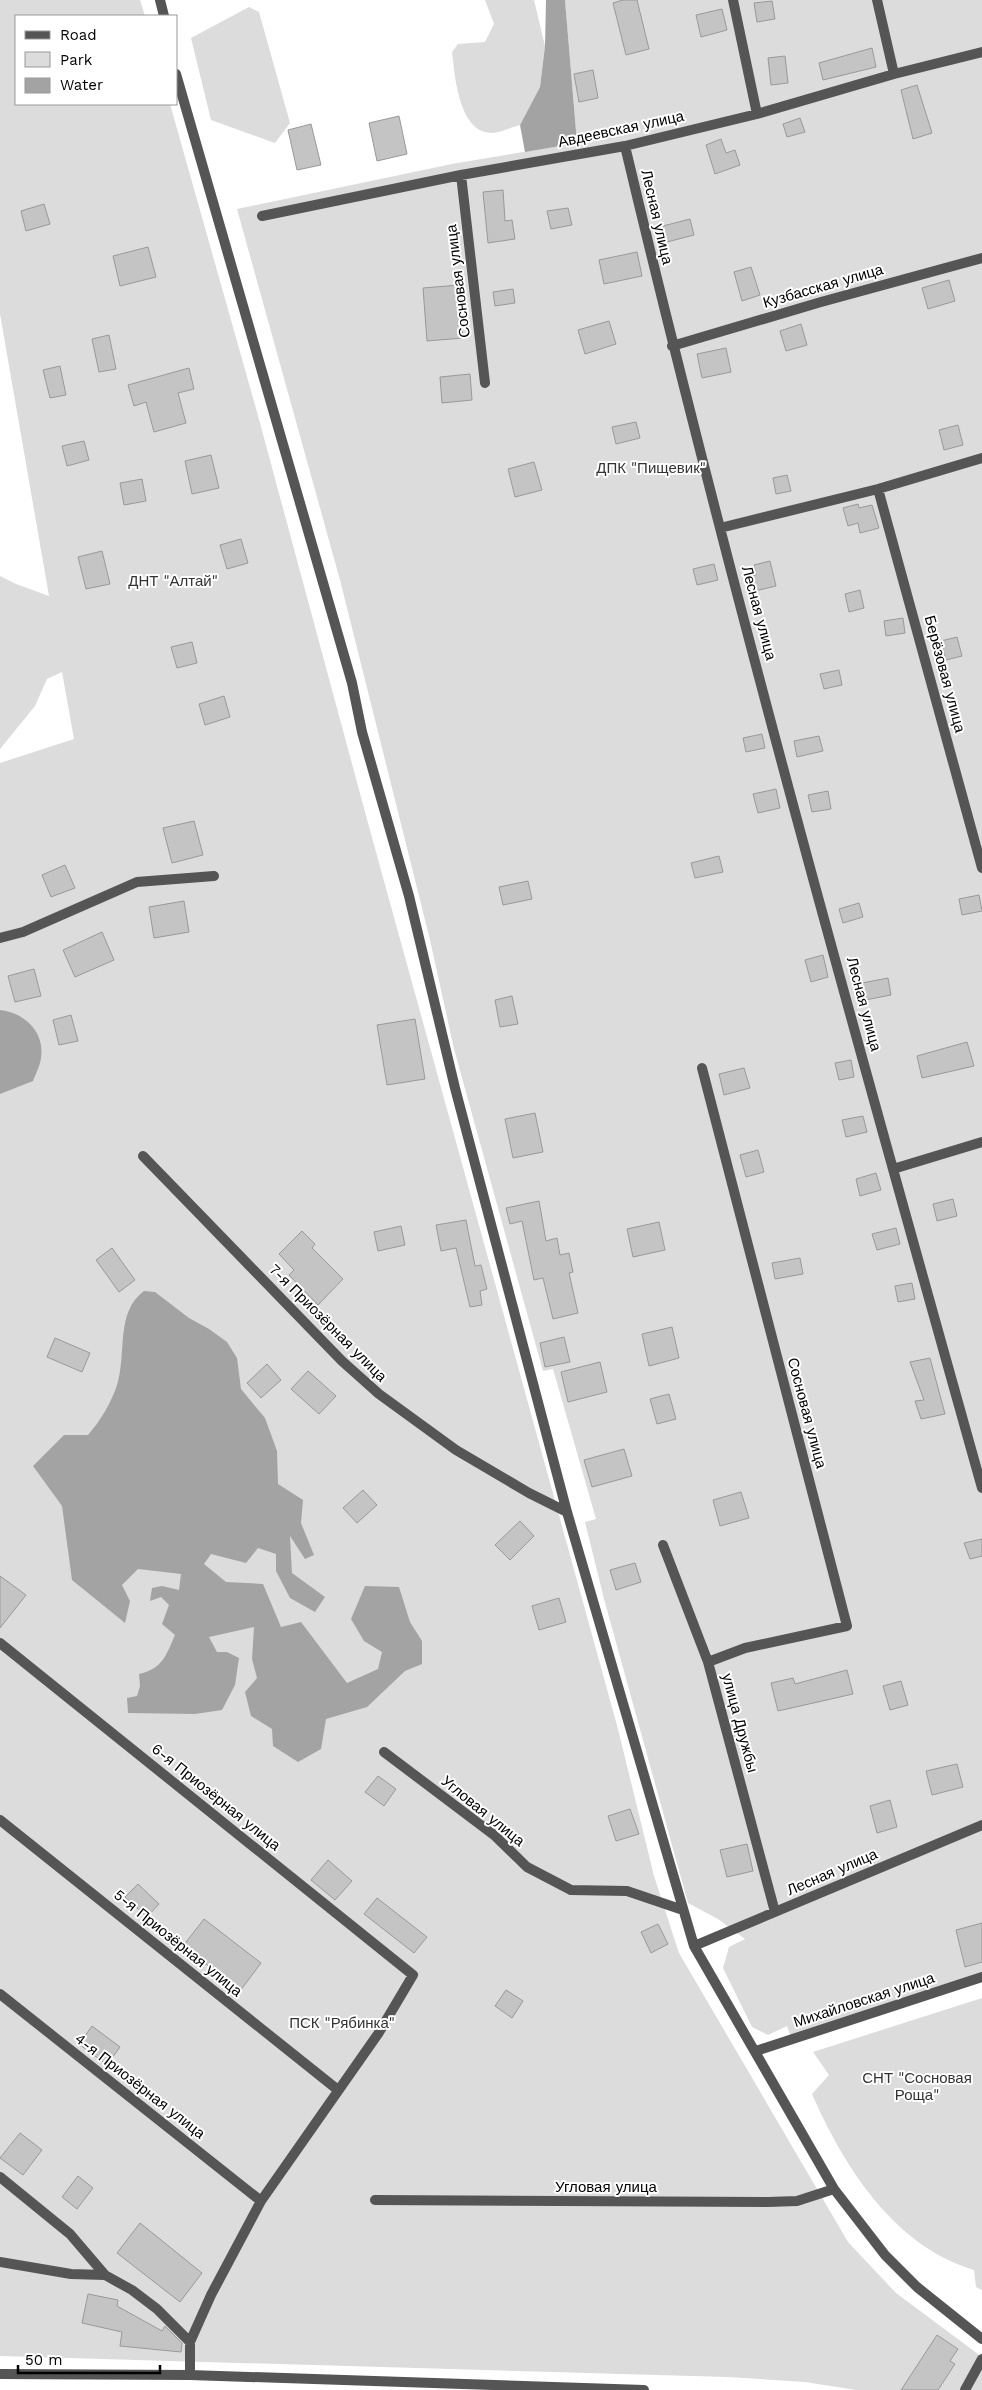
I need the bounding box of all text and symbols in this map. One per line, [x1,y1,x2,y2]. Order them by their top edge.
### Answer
legend [15,15,178,105]
text: Road [60,26,97,44]
text: Park [60,51,93,69]
text: Water [60,76,103,94]
street label: Авдеевская улица [556,107,686,151]
street label: Лесная улица [637,168,677,267]
street label: Сосновая улица [442,223,474,339]
street label: Кузбасская улица [761,260,886,312]
park label: ДПК "Пищевик" [596,459,706,477]
street label: Лесная улица [738,564,780,663]
park label: ДНТ "Алтай" [128,572,218,590]
street label: Берёзовая улица [921,613,969,735]
street label: Лесная улица [843,955,885,1054]
street label: 7-я Приозёрная улица [265,1260,391,1386]
street label: Сосновая улица [784,1356,831,1471]
street label: улица Дружбы [718,1671,762,1775]
street label: 6-я Приозёрная улица [148,1740,284,1855]
street label: Угловая улица [438,1772,529,1850]
street label: Лесная улица [784,1845,881,1899]
street label: 5-я Приозёрная улица [110,1886,246,2001]
street label: Михайловская улица [791,1968,937,2031]
park label: ПСК "Рябинка" [289,2014,395,2032]
street label: 4-я Приозёрная улица [71,2030,209,2143]
park label: СНТ "Сосновая Роща" [862,2069,972,2104]
street label: Угловая улица [555,2178,658,2196]
scale bar [18,2342,160,2374]
text: 50 m [25,2351,62,2369]

